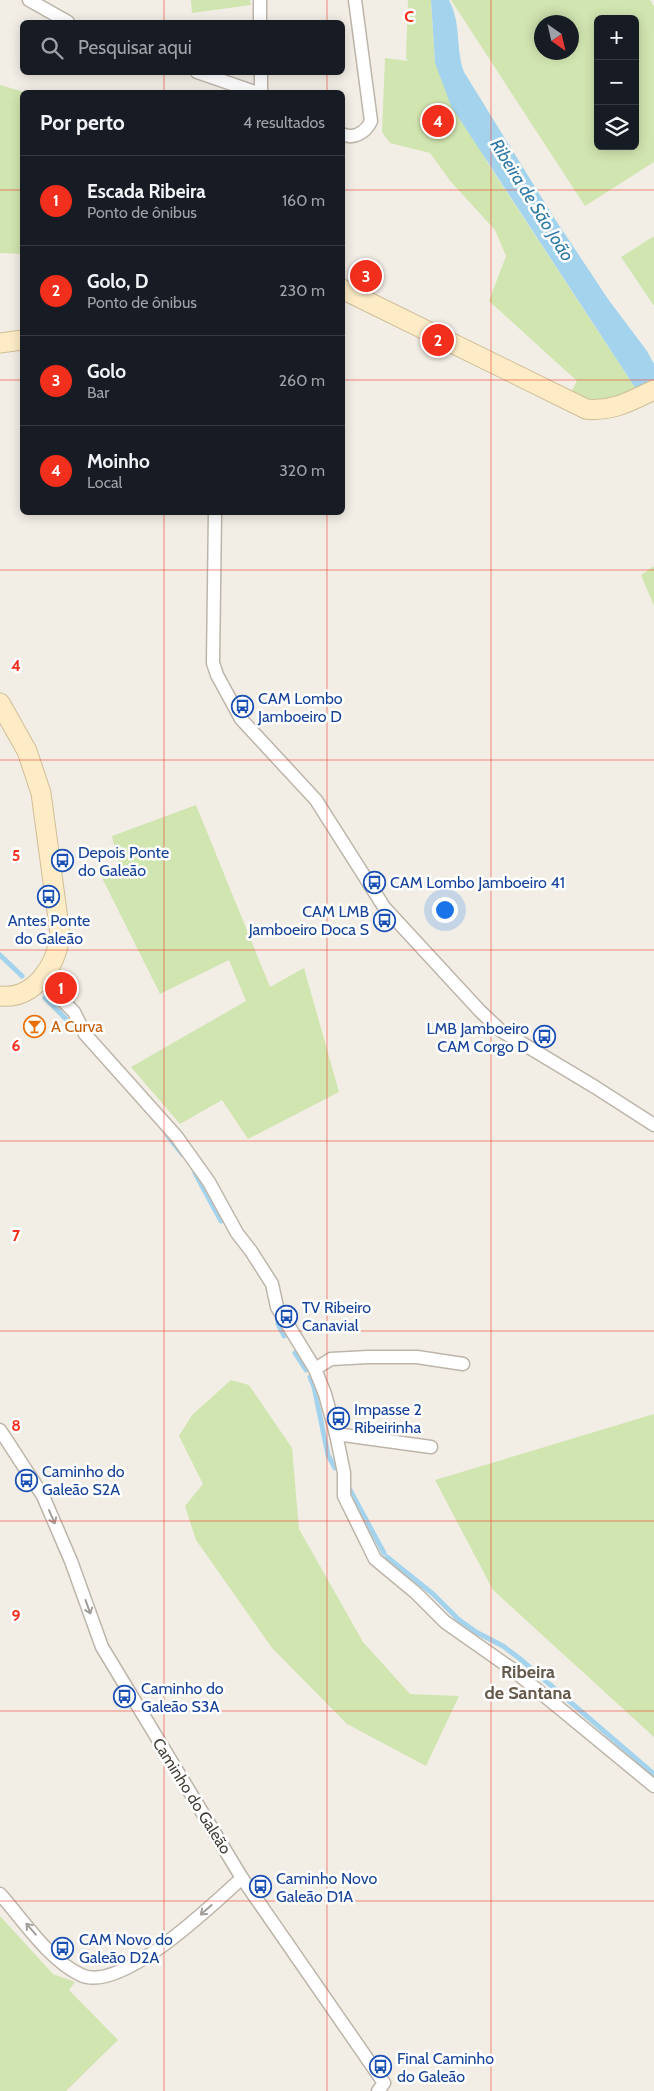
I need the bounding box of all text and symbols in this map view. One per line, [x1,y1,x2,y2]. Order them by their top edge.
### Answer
text: C [404,7,414,26]
north arrow [534,15,579,60]
map controls [594,15,639,150]
button: + [594,15,639,60]
search box [20,20,345,75]
icon: search [38,34,66,62]
text: Pesquisar aqui [78,36,192,59]
button: − [594,60,639,105]
pin: 4 [422,102,454,140]
button: layers [594,105,639,150]
text: Por perto [40,110,125,135]
text: 4 resultados [243,113,325,132]
water label: Ribeira de São João [485,135,579,265]
text: Escada Ribeira [87,180,206,203]
text: 1 [53,191,59,210]
text: 160 m [282,191,325,210]
text: Ponto de ônibus [87,203,197,222]
pin: 3 [350,257,382,295]
text: Golo, D [87,270,148,293]
text: 2 [52,281,60,300]
text: 230 m [279,281,325,300]
text: Ponto de ônibus [87,293,197,312]
pin: 2 [422,321,454,359]
text: Golo [87,360,126,383]
text: 3 [52,371,60,390]
text: 260 m [279,371,325,390]
text: Bar [87,383,109,402]
text: Moinho [87,450,150,473]
text: 4 [51,461,61,480]
text: 320 m [279,461,325,480]
text: Local [87,473,122,492]
text: 4 [11,656,21,675]
place label: CAM Lombo Jamboeiro D [257,689,343,726]
bus stop icon: CAM Lombo Jamboeiro D [230,695,254,719]
place label: Depois Ponte do Galeão [78,843,169,880]
text: 5 [12,846,20,865]
bus stop icon: Depois Ponte do Galeão [50,849,74,873]
bus stop icon: CAM Lombo Jamboeiro 41 [362,870,386,894]
place label: CAM Lombo Jamboeiro 41 [390,873,565,892]
bus stop icon: Antes Ponte do Galeão [37,884,61,908]
your location [432,897,458,923]
place label: CAM LMB Jamboeiro Doca S [248,902,369,939]
bus stop icon: CAM LMB Jamboeiro Doca S [373,908,397,932]
place label: Antes Ponte do Galeão [8,911,90,948]
pin: 1 [45,969,77,1007]
bar icon: A Curva [23,1014,47,1038]
place label: A Curva [51,1017,103,1036]
place label: LMB Jamboeiro CAM Corgo D [426,1019,529,1056]
bus stop icon: LMB Jamboeiro CAM Corgo D [533,1025,557,1049]
text: 6 [12,1036,21,1055]
text: 7 [12,1226,21,1245]
place label: TV Ribeiro Canavial [302,1298,371,1335]
bus stop icon: TV Ribeiro Canavial [274,1304,298,1328]
place label: Impasse 2 Ribeirinha [354,1400,422,1437]
bus stop icon: Impasse 2 Ribeirinha [326,1406,350,1430]
text: 8 [11,1416,21,1435]
place label: Caminho do Galeão S2A [42,1462,125,1499]
bus stop icon: Caminho do Galeão S2A [14,1468,38,1492]
one-way arrow [48,1509,58,1524]
one-way arrow [83,1599,93,1615]
text: 9 [12,1606,21,1625]
district label: Ribeira de Santana [485,1661,571,1704]
place label: Caminho do Galeão S3A [141,1679,224,1716]
bus stop icon: Caminho do Galeão S3A [113,1685,137,1709]
street label: Caminho do Galeão [149,1735,235,1858]
place label: Caminho Novo Galeão D1A [276,1869,377,1906]
bus stop icon: Caminho Novo Galeão D1A [248,1875,272,1899]
one-way arrow [199,1904,212,1916]
one-way arrow [25,1923,37,1936]
place label: CAM Novo do Galeão D2A [79,1930,173,1967]
bus stop icon: CAM Novo do Galeão D2A [51,1936,75,1960]
place label: Final Caminho do Galeão [397,2049,494,2086]
bus stop icon: Final Caminho do Galeão [369,2055,393,2079]

